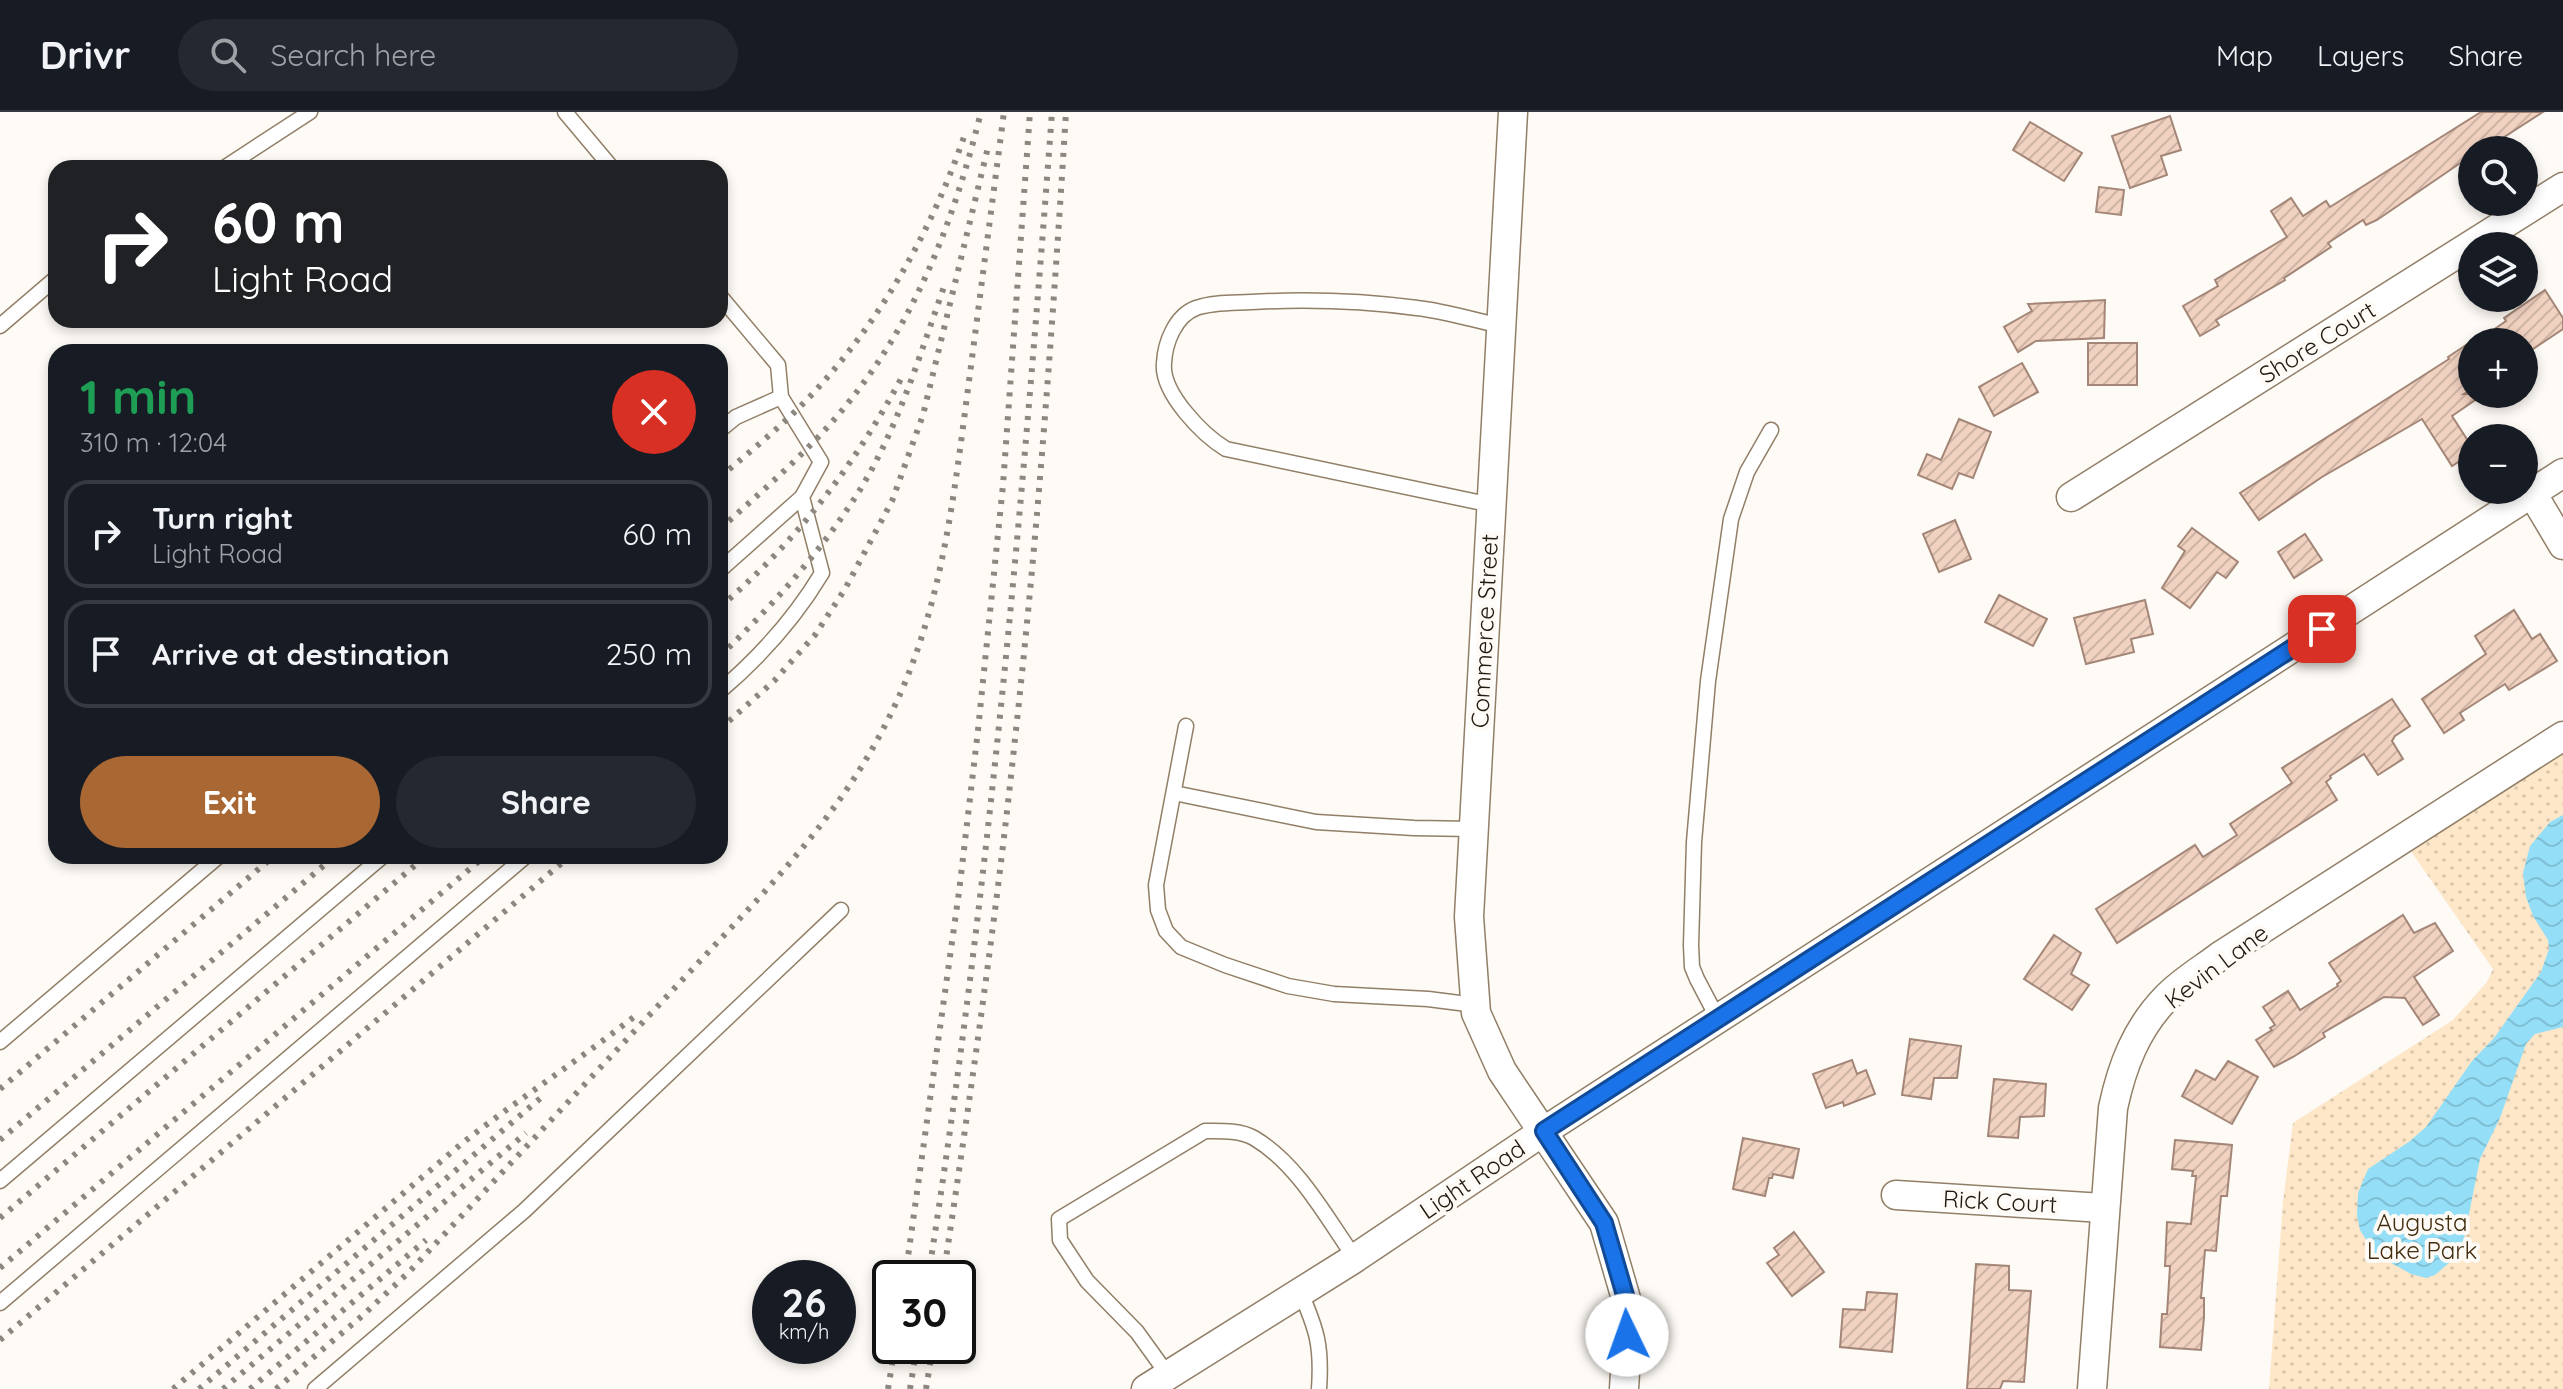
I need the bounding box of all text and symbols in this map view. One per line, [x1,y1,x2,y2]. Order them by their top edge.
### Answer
search box [178,19,738,91]
text: Drivr [40,31,130,79]
icon: search [206,33,250,77]
text: Search here [270,36,436,74]
text: Map [2216,38,2273,73]
text: Layers [2317,38,2404,73]
text: Share [2448,38,2523,73]
map controls [2458,136,2538,504]
button: search [2458,136,2538,216]
text: 60 m [212,187,345,257]
icon: right [80,192,184,296]
button: layers [2458,232,2538,312]
text: Light Road [212,256,393,301]
street label: Shore Court [2253,294,2381,390]
button: + [2458,328,2538,408]
text: 1 min [80,366,196,426]
button: close [612,370,696,454]
button: − [2458,424,2538,504]
text: 310 m · 12:04 [80,426,227,459]
text: Turn right [152,499,293,537]
icon: right [84,512,128,556]
text: 60 m [622,515,692,553]
street label: Commerce Street [1464,533,1504,729]
text: Light Road [152,537,283,570]
pin [2288,595,2356,663]
icon: arrive [2300,607,2344,651]
icon: arrive [84,632,128,676]
text: Arrive at destination [152,635,450,673]
text: 250 m [606,635,692,673]
button: Exit [80,756,380,848]
button: Share [396,756,696,848]
street label: Kevin Lane [2158,917,2274,1015]
street label: Light Road [1414,1133,1530,1225]
street label: Rick Court [1942,1183,2058,1219]
park label: Augusta Lake Park [2367,1207,2477,1265]
speed limit sign: 30 [872,1260,976,1364]
text: 26 [782,1277,826,1327]
position arrow [1585,1293,1669,1377]
text: km/h [779,1319,829,1344]

